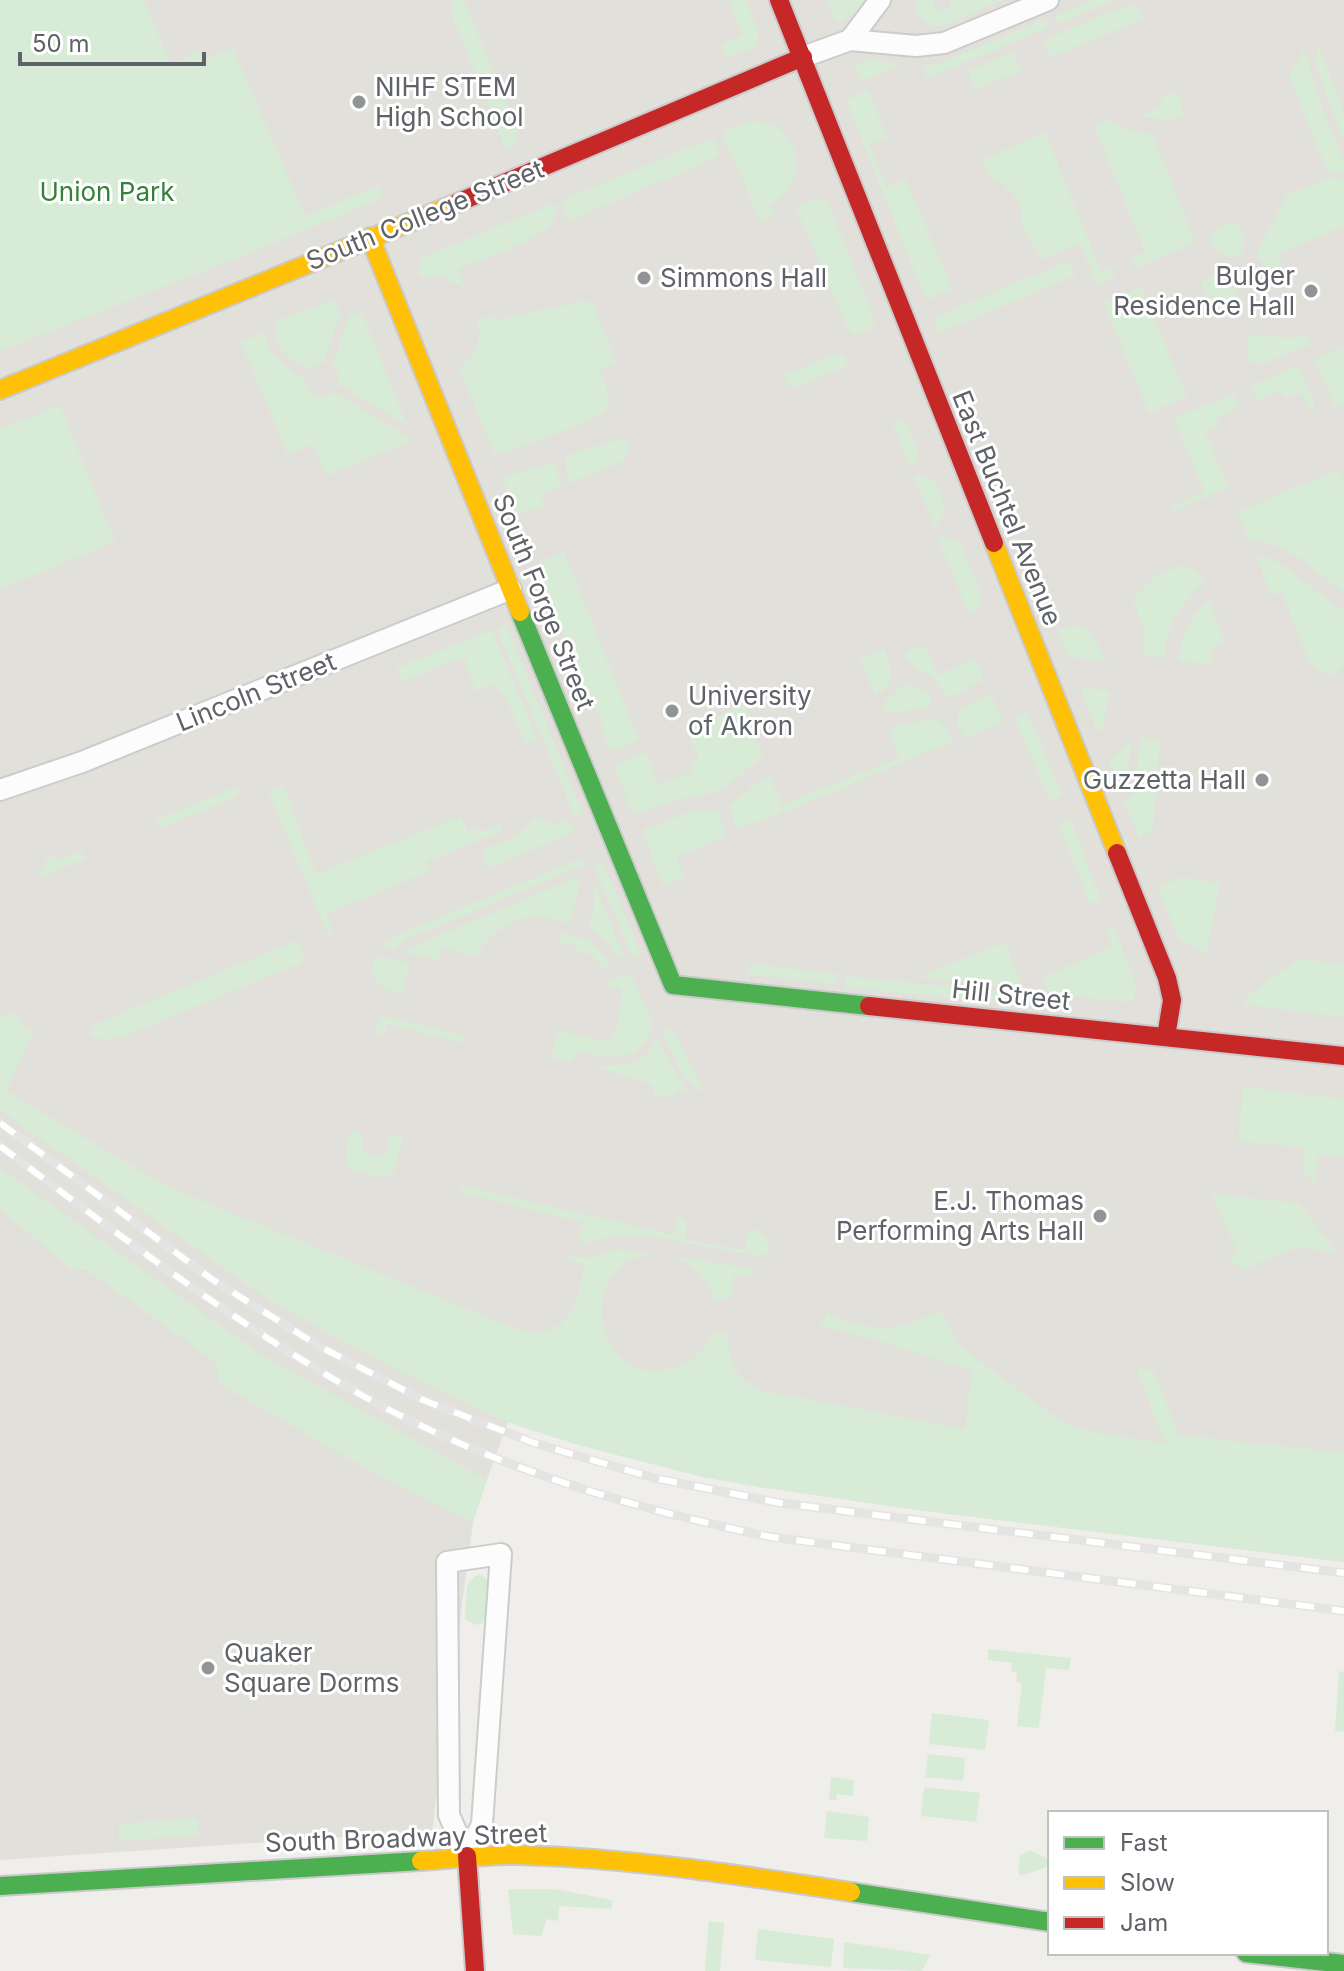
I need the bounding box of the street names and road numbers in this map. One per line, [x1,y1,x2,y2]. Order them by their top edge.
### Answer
street label: South College Street [302,153,548,276]
street label: East Buchtel Avenue [946,386,1069,630]
street label: South Forge Street [487,489,602,714]
street label: Lincoln Street [172,645,340,738]
street label: Hill Street [950,973,1072,1016]
street label: South Broadway Street [264,1817,548,1858]

